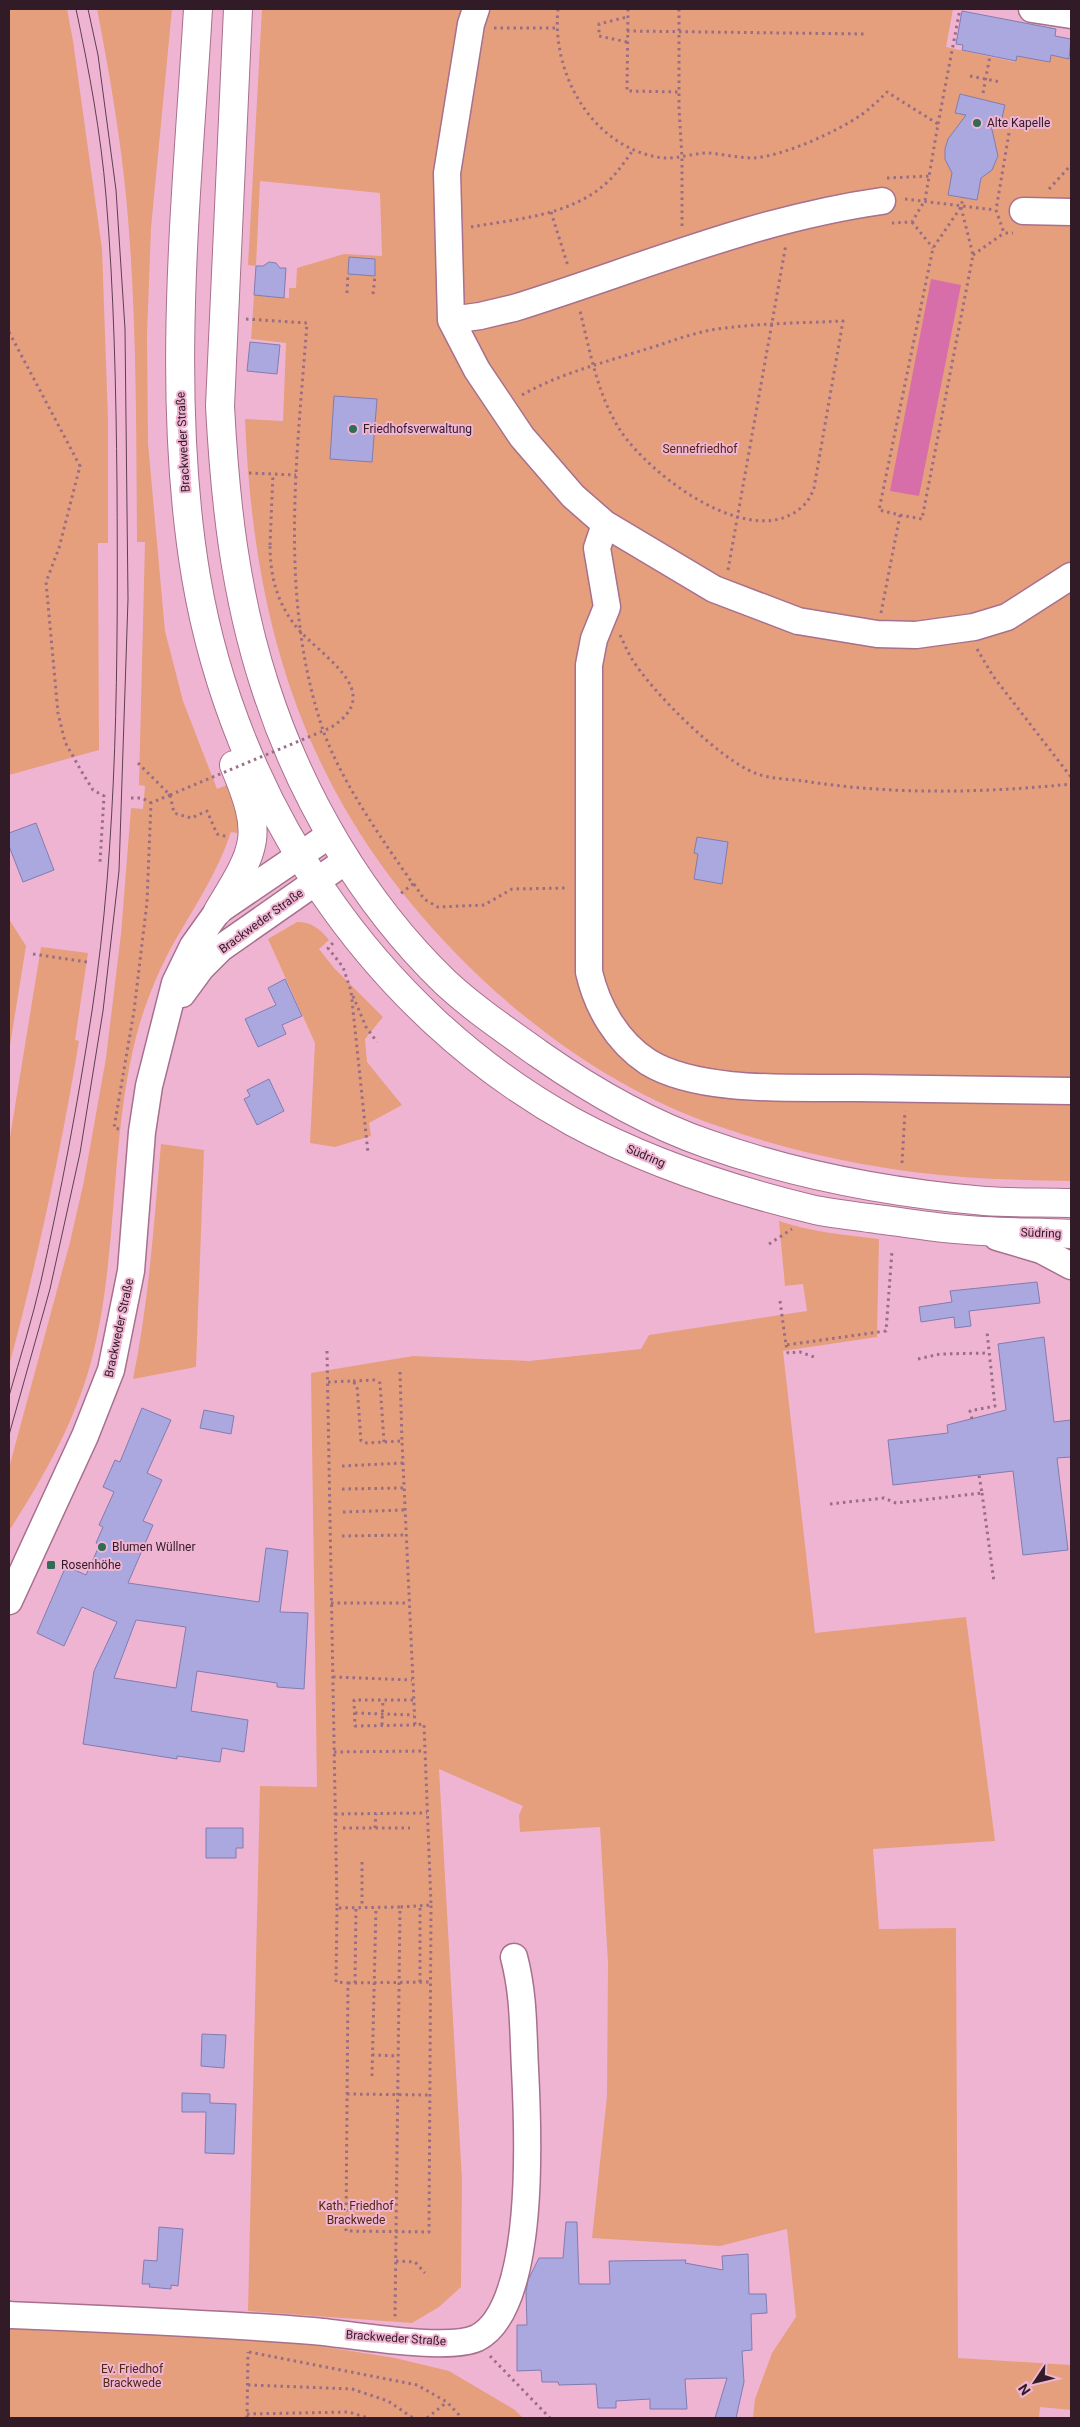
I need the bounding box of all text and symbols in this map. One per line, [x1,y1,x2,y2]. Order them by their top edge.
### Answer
place label: Alte Kapelle [987,116,1050,130]
marker: Alte Kapelle [971,117,983,129]
street label: Brackweder Straße [173,391,193,493]
place label: Friedhofsverwaltung [363,422,472,436]
marker: Friedhofsverwaltung [347,423,359,435]
park label: Sennefriedhof [662,442,738,456]
street label: Brackweder Straße [216,886,306,956]
street label: Südring [624,1142,668,1170]
street label: Südring [1020,1225,1062,1241]
street label: Brackweder Straße [102,1277,136,1379]
place label: Blumen Wüllner [112,1540,196,1554]
marker: Blumen Wüllner [96,1541,108,1553]
place label: Rosenhöhe [61,1558,121,1572]
marker: Rosenhöhe [45,1559,57,1571]
park label: Kath. Friedhof Brackwede [319,2199,394,2227]
street label: Brackweder Straße [345,2328,447,2348]
north arrow [1010,2357,1060,2407]
park label: Ev. Friedhof Brackwede [101,2362,164,2390]
text: N [1015,2381,1034,2398]

